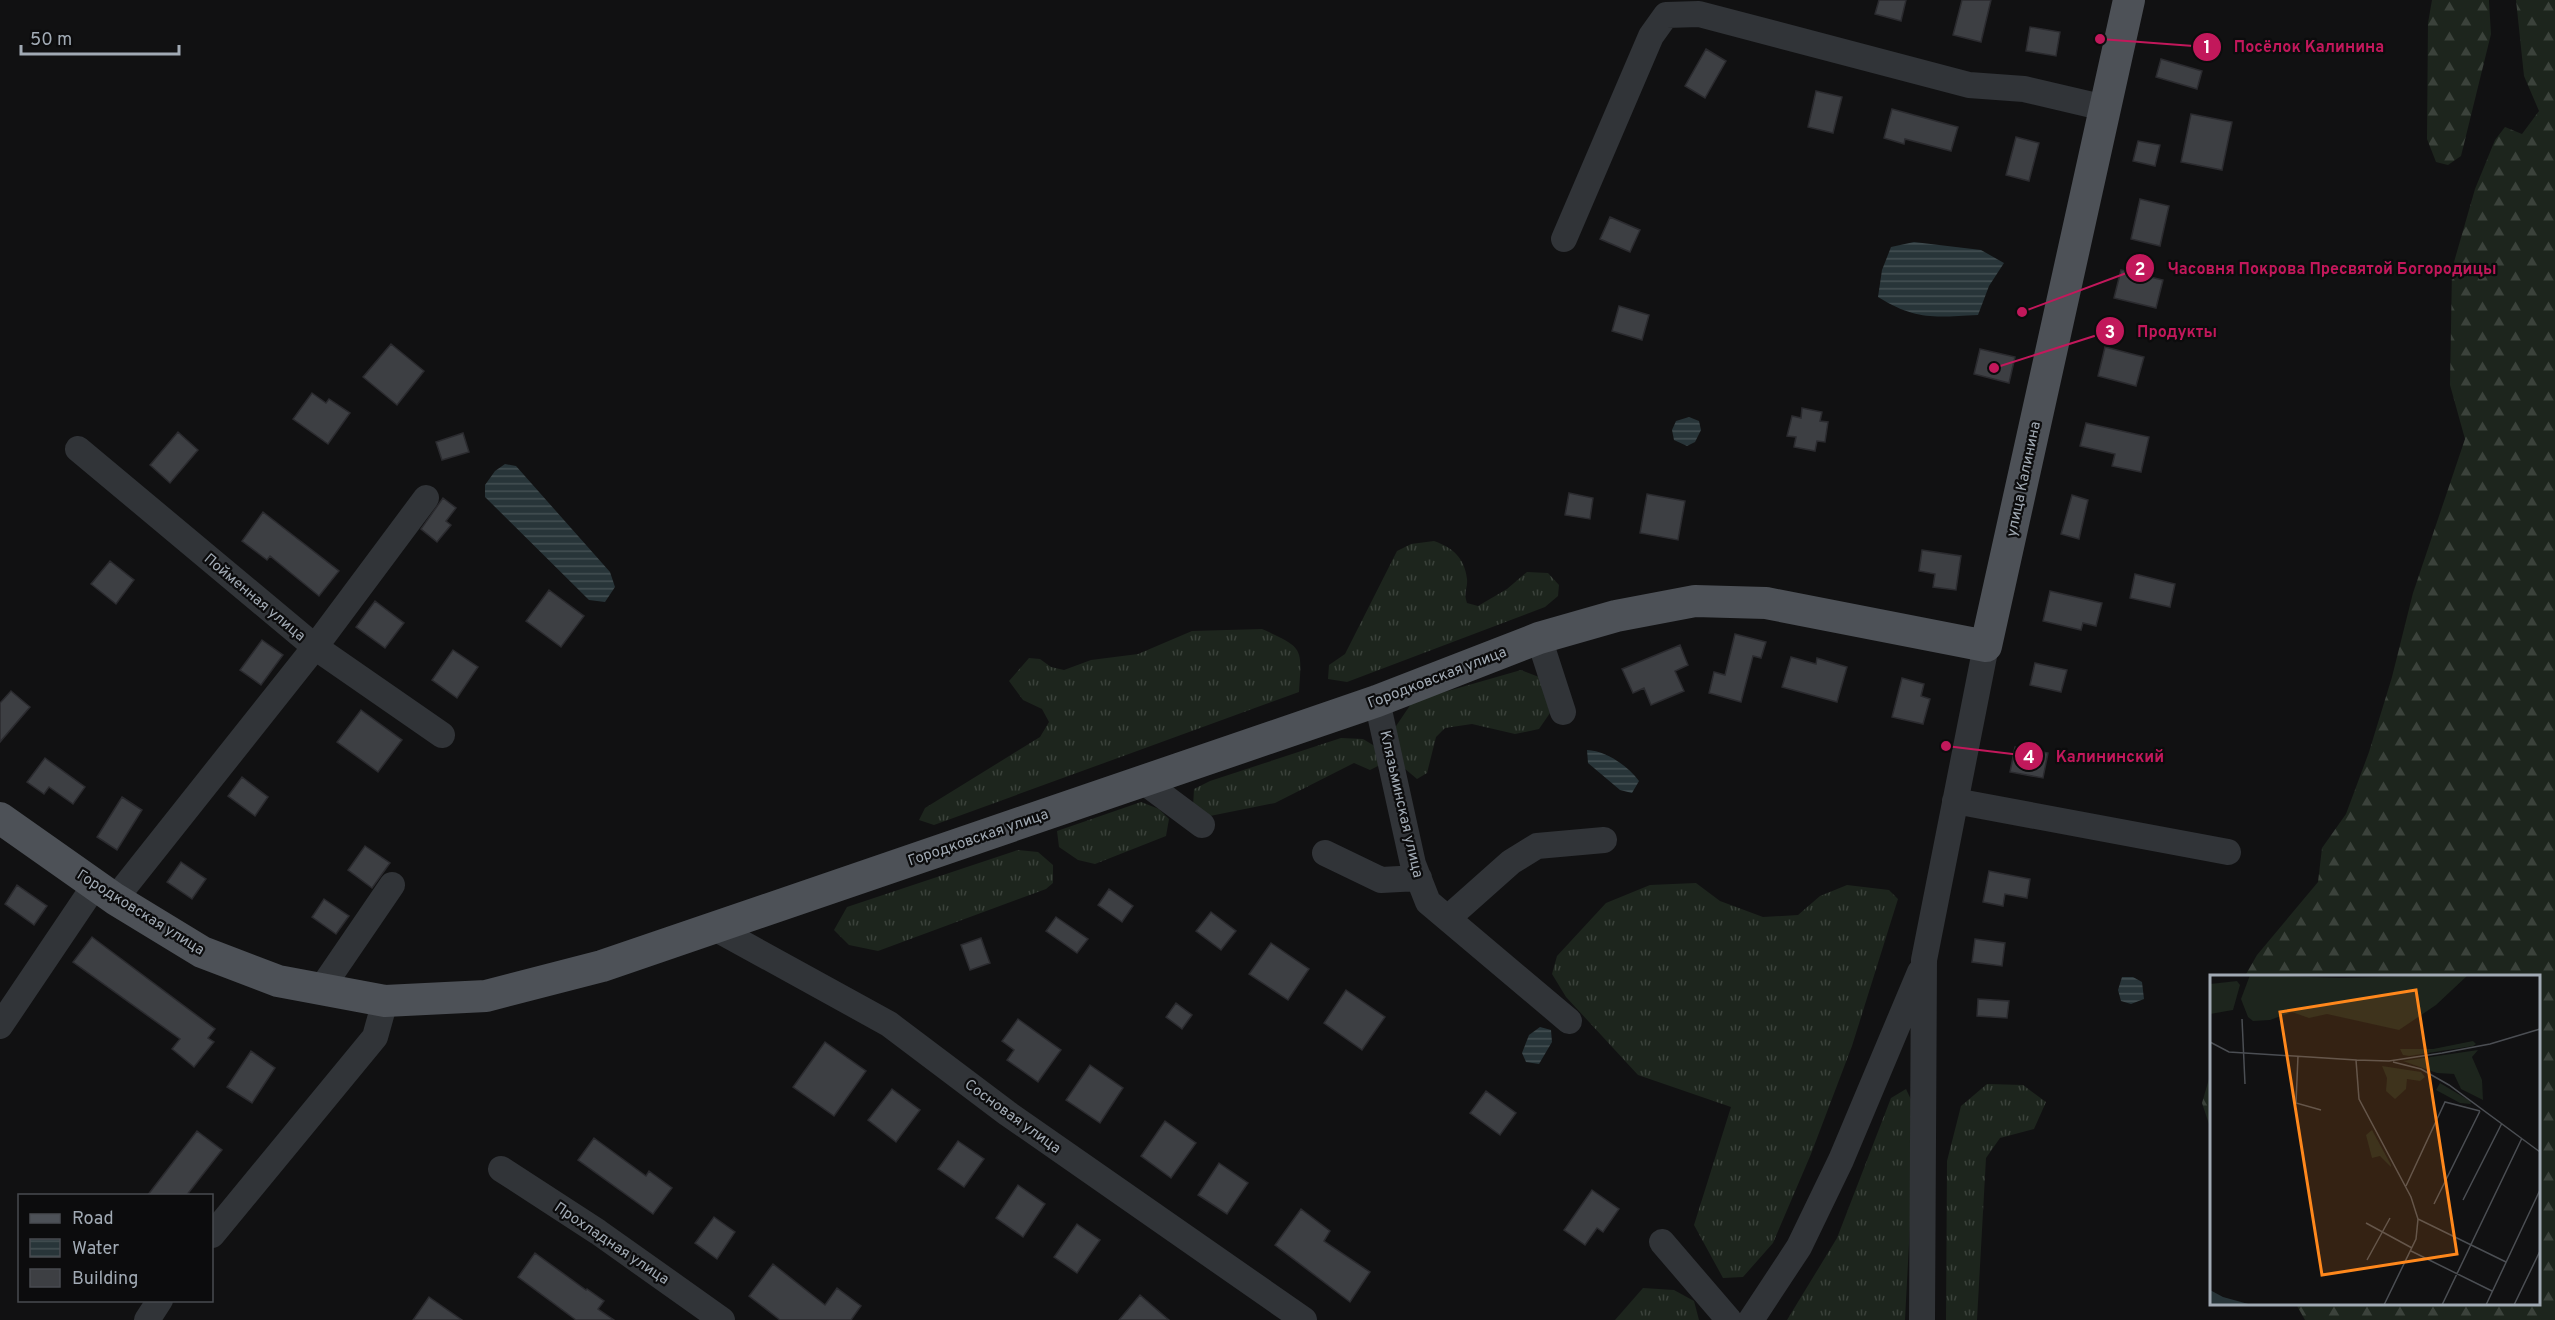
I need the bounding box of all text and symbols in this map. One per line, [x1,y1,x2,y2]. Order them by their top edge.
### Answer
scale bar [21,18,178,56]
text: 50 m [30,29,72,52]
callout: Посёлок Калинина [2192,30,2397,64]
text: 1 [2203,37,2211,60]
text: Посёлок Калинина [2234,38,2384,58]
callout: Часовня Покрова Пресвятой Богородицы [2125,251,2508,285]
text: 2 [2134,259,2146,282]
text: Часовня Покрова Пресвятой Богородицы [2167,260,2497,280]
callout: Продукты [2095,314,2228,348]
text: 3 [2105,322,2115,345]
text: Продукты [2137,323,2217,343]
street label: улица Калинина [2003,420,2046,539]
street label: Пойменная улица [199,550,309,646]
street label: Городковская улица [1365,643,1510,714]
street label: Клязьминская улица [1374,729,1427,880]
callout: Калининский [2014,739,2176,773]
text: 4 [2023,747,2035,770]
text: Калининский [2056,748,2164,768]
street label: Городковская улица [906,805,1051,871]
street label: Городковская улица [73,866,208,960]
inset map [2210,975,2540,1305]
street label: Сосновая улица [960,1076,1064,1159]
legend [18,1194,213,1302]
street label: Прохладная улица [550,1199,672,1290]
text: Road [72,1208,114,1231]
text: Water [72,1238,119,1261]
text: Building [72,1268,138,1291]

